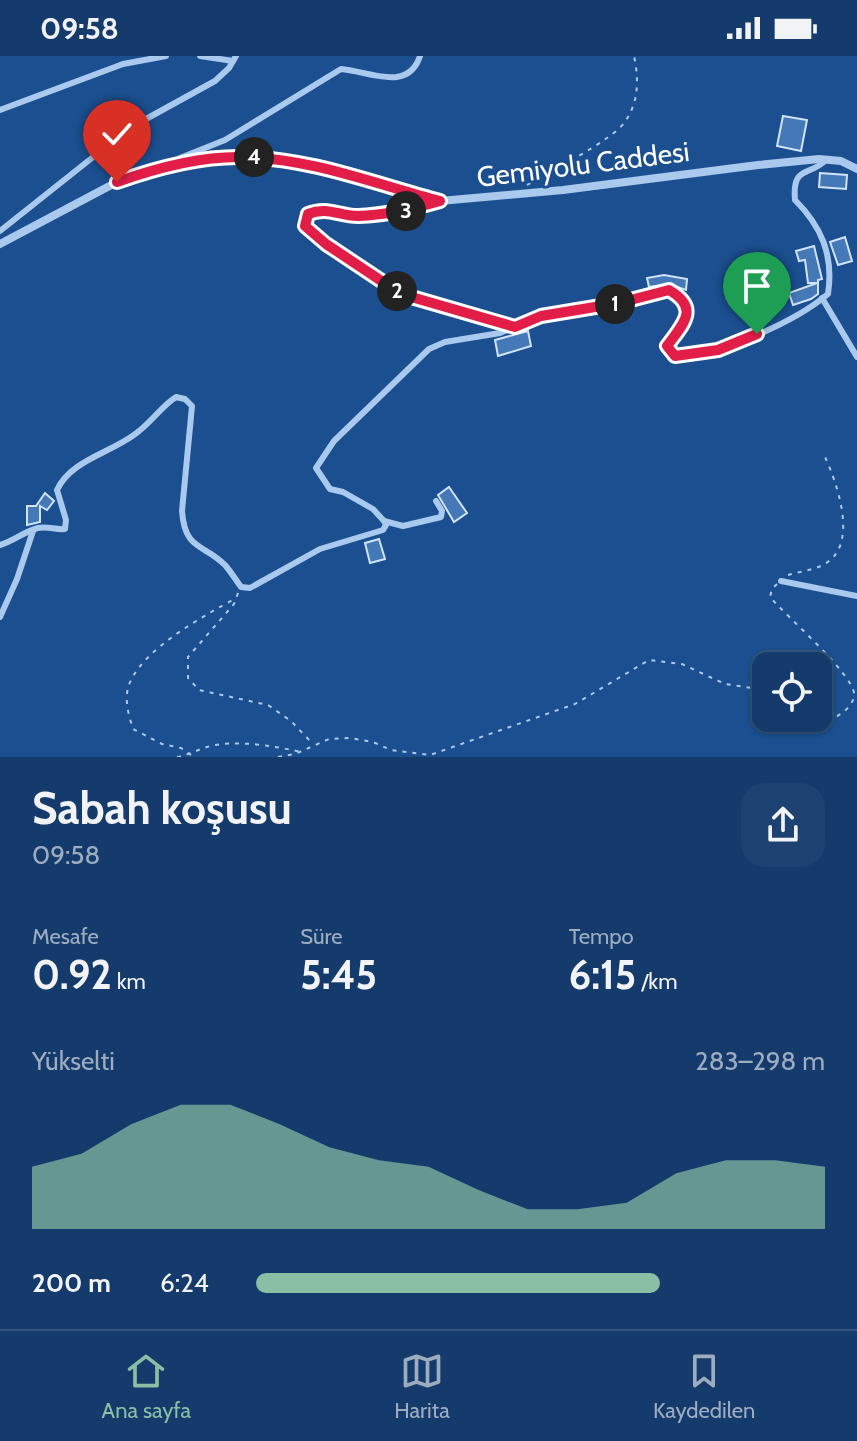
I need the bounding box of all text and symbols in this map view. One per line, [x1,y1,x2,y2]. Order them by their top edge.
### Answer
text: 09:58 [40,10,119,47]
pin [83,100,151,182]
icon: check [95,112,139,156]
street label: Gemiyolu Caddesi [475,134,691,194]
pin: 4 [234,137,274,177]
text: 4 [247,143,261,170]
pin: 3 [386,191,426,231]
text: 3 [400,197,412,224]
pin [723,252,791,334]
icon: arrive [735,264,779,308]
pin: 2 [377,271,417,311]
text: 2 [391,277,403,304]
pin: 1 [595,284,635,324]
text: 1 [611,290,619,317]
map controls [752,652,832,732]
button: locate [752,652,832,732]
text: Sabah koşusu [32,782,292,835]
button: share [741,783,825,867]
text: 09:58 [32,839,100,871]
text: Mesafe [32,923,99,950]
text: Süre [300,923,343,950]
text: Tempo [569,923,634,950]
text: 0.92 [32,950,112,999]
text: 5:45 [300,950,377,999]
text: 6:15 [569,950,636,999]
text: km [112,968,146,995]
text: /km [636,968,677,995]
text: Yükselti [32,1045,115,1077]
text: 283–298 m [695,1045,825,1077]
text: 200 m [32,1267,111,1299]
text: 6:24 [160,1267,209,1299]
tab: Ana sayfa [102,1349,191,1424]
tab: Harita [394,1349,450,1424]
tab: Kaydedilen [653,1349,755,1424]

